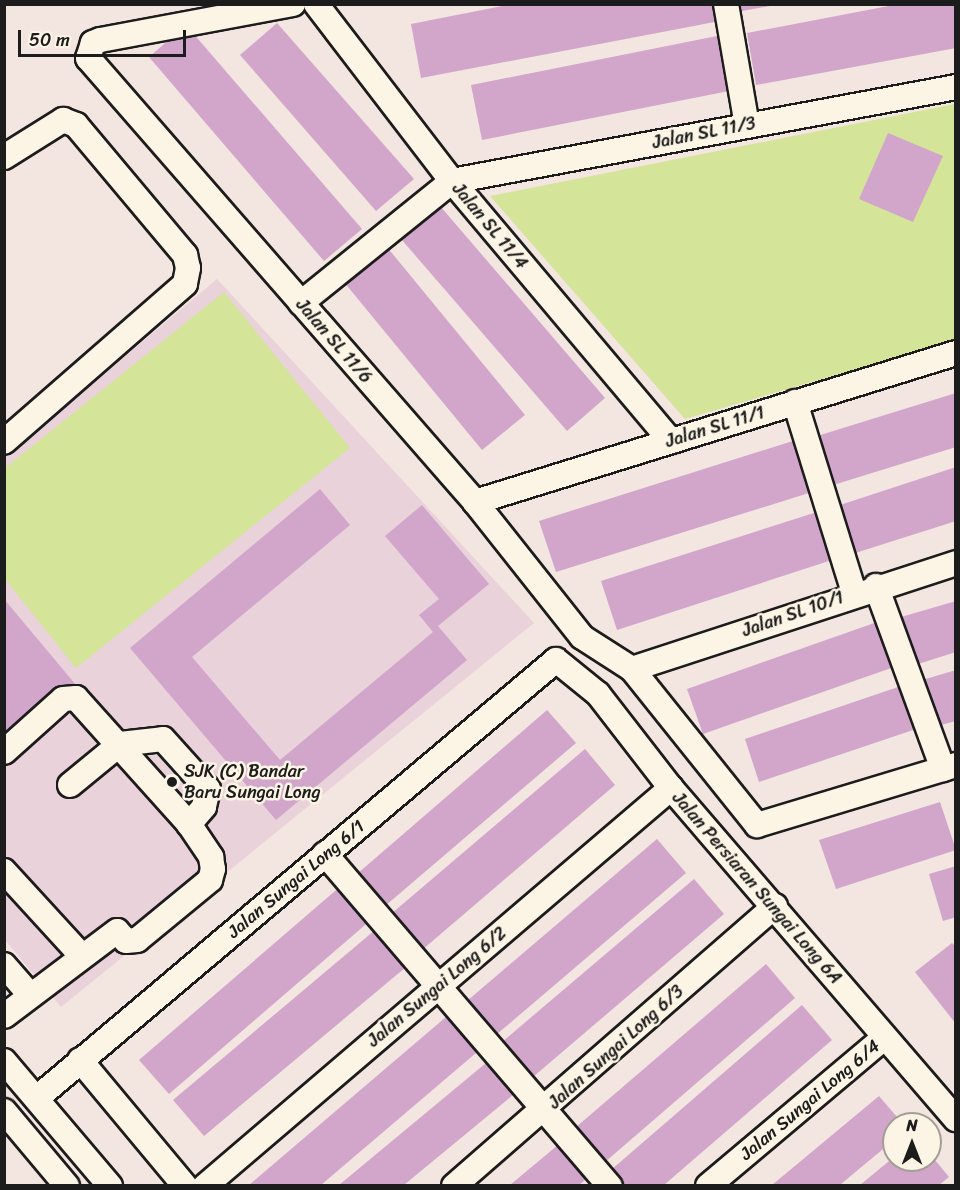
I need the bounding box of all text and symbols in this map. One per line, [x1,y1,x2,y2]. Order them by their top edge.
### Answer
scale bar [21,18,189,56]
text: 50 m [29,24,70,56]
street label: Jalan SL 11/3 [651,112,757,154]
street label: Jalan SL 11/4 [448,178,532,274]
street label: Jalan SL 11/6 [291,294,377,388]
street label: Jalan SL 11/1 [663,402,767,452]
street label: Jalan SL 10/1 [739,587,847,641]
place label: SJK (C) Bandar Baru Sungai Long [184,761,321,804]
marker: SJK (C) Bandar Baru Sungai Long [165,775,179,789]
street label: Jalan Persiaran Sungai Long 6A [667,787,847,989]
street label: Jalan Sungai Long 6/1 [223,815,369,943]
street label: Jalan Sungai Long 6/2 [363,923,511,1051]
street label: Jalan Sungai Long 6/3 [544,981,688,1113]
street label: Jalan Sungai Long 6/4 [736,1035,884,1165]
text: N [906,1111,918,1140]
north arrow [882,1112,942,1172]

